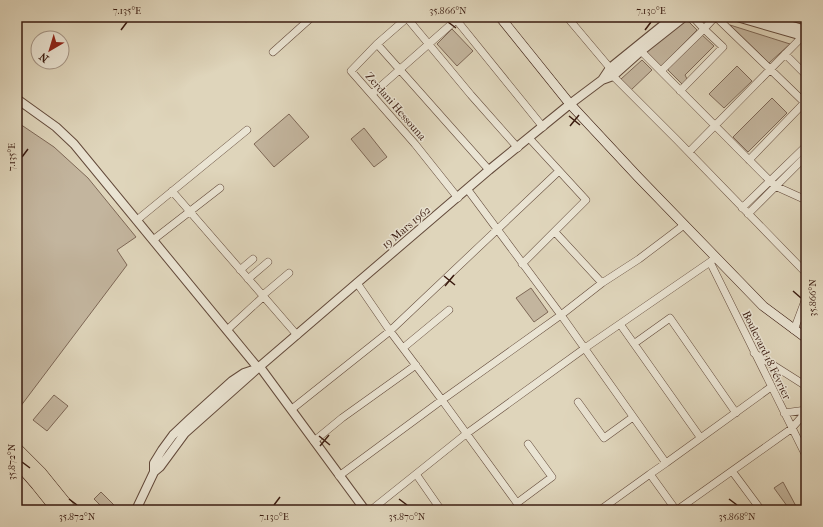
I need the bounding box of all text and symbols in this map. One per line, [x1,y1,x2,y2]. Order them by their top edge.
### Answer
text: 7.135°E [113,5,141,17]
text: 35.866°N [429,5,467,17]
text: 7.130°E [636,5,666,17]
north arrow [30,30,70,70]
text: N [36,49,51,65]
street label: Zerdani Hessouna [363,70,429,144]
text: 7.135°E [6,143,18,171]
street label: 19 Mars 1962 [379,203,434,252]
text: 35.866°N [807,279,819,317]
street label: Boulevard 18 Février [739,309,794,402]
text: 35.872°N [6,443,18,480]
text: 35.872°N [59,511,96,523]
text: 7.130°E [259,511,289,523]
text: 35.870°N [389,511,426,523]
text: 35.868°N [718,511,756,523]

